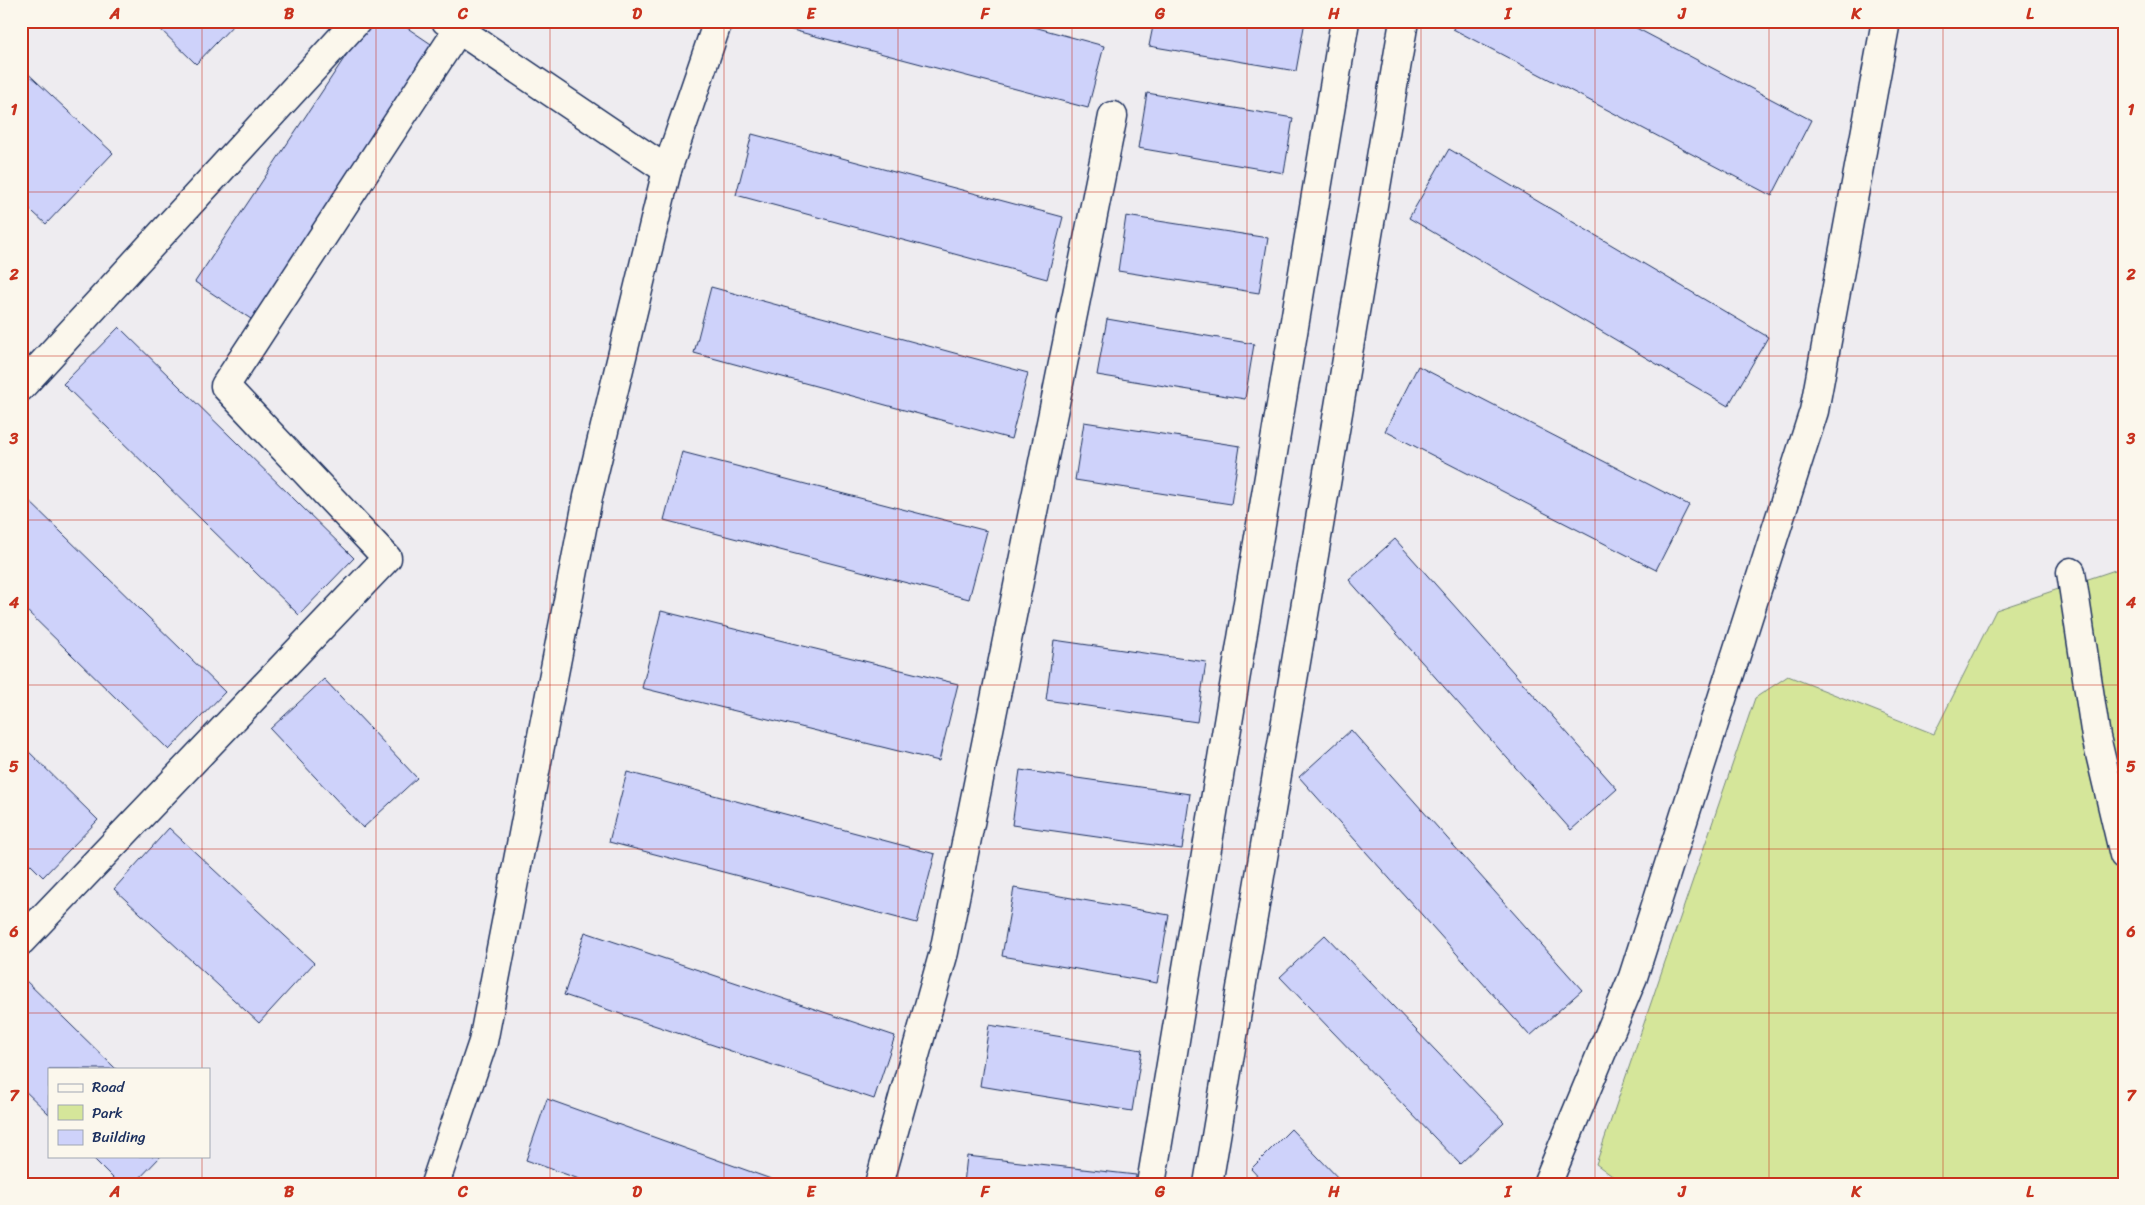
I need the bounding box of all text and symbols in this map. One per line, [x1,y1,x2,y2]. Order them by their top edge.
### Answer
text: A [109,0,120,28]
text: B [284,0,295,28]
text: C [457,0,469,28]
text: D [632,0,642,28]
text: E [807,0,817,28]
text: F [980,0,991,28]
text: G [1154,0,1166,28]
text: H [1327,0,1340,28]
text: I [1504,0,1513,28]
text: J [1677,0,1687,28]
text: K [1850,0,1862,28]
text: L [2026,0,2034,28]
text: 1 [11,95,18,124]
text: 1 [2128,95,2135,124]
text: 2 [8,260,19,289]
text: 2 [2125,260,2136,289]
text: 3 [9,424,19,453]
text: 3 [2126,424,2136,453]
text: 4 [8,588,19,617]
text: 4 [2125,588,2136,617]
text: 5 [9,752,19,781]
text: 5 [2126,752,2136,781]
text: 6 [8,917,19,946]
text: 6 [2125,917,2136,946]
legend [48,1068,210,1158]
text: Road [92,1074,125,1100]
text: 7 [9,1081,20,1110]
text: 7 [2126,1081,2137,1110]
text: Park [92,1100,123,1126]
text: Building [92,1124,146,1150]
text: A [109,1177,120,1205]
text: B [284,1177,295,1205]
text: C [457,1177,469,1205]
text: D [632,1177,642,1205]
text: E [807,1177,817,1205]
text: F [980,1177,991,1205]
text: G [1154,1177,1166,1205]
text: H [1327,1177,1340,1205]
text: I [1504,1177,1513,1205]
text: J [1677,1177,1687,1205]
text: K [1850,1177,1862,1205]
text: L [2026,1177,2034,1205]

